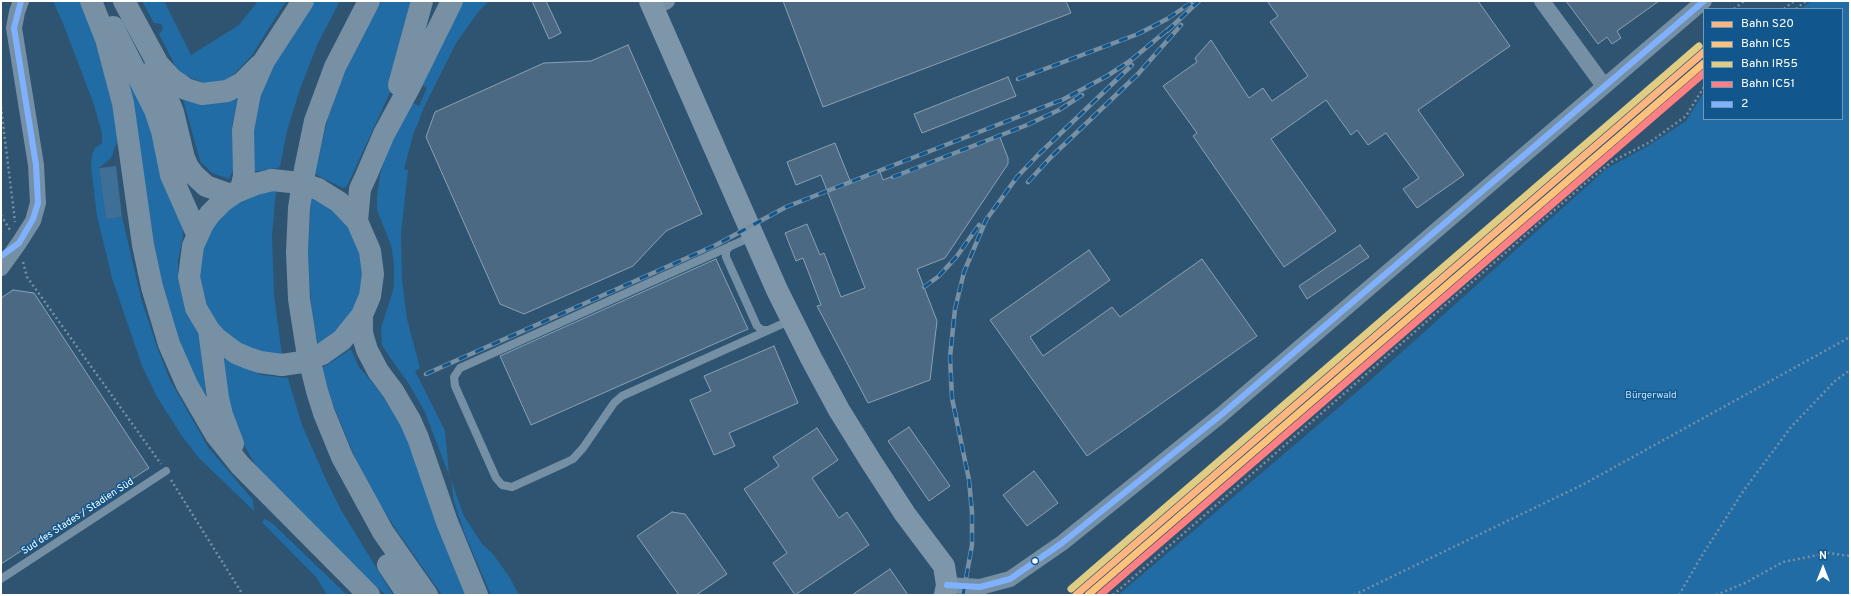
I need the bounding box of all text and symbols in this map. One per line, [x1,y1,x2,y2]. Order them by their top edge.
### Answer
legend [1703,8,1843,120]
text: Bahn S20 [1741,16,1794,32]
text: Bahn IC5 [1741,36,1790,52]
text: Bahn IR55 [1741,56,1798,72]
text: Bahn IC51 [1741,76,1795,92]
text: 2 [1741,96,1748,112]
park label: Bürgerwald [1625,390,1677,402]
street label: Sud des Stades / Stadien Süd [20,476,136,558]
north arrow [1803,548,1843,588]
text: N [1819,549,1827,563]
unlabelled marker [1030,556,1040,566]

